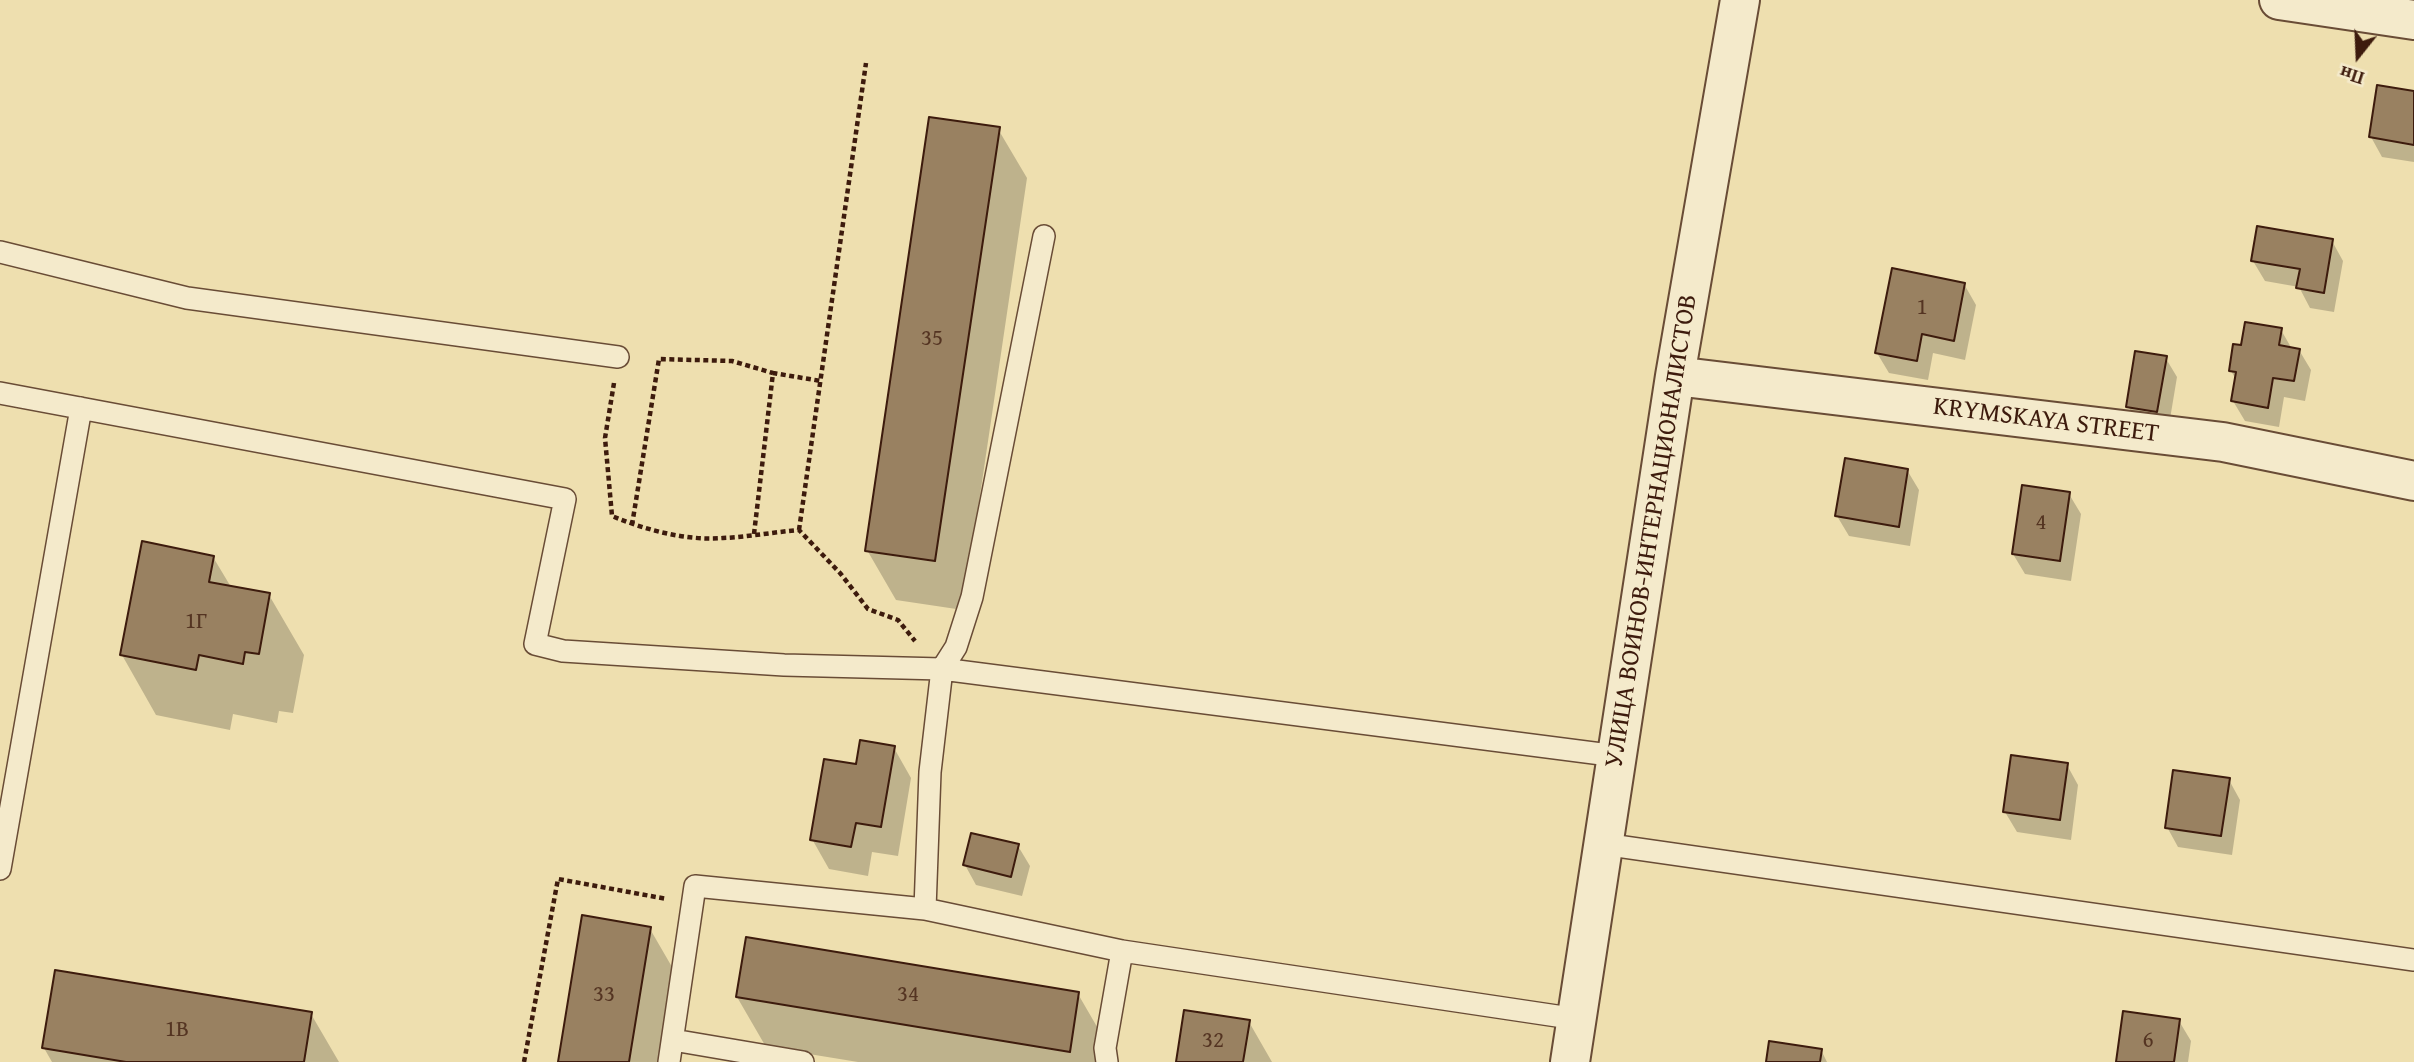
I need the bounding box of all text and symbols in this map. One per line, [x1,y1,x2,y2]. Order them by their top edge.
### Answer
north arrow [2323,21,2393,91]
text: Пн [2336,59,2367,93]
street label: УЛИЦА ВОИНОВ-ИНТЕРНАЦИОНАЛИСТОВ [1599,292,1705,770]
house number: 1 [1916,294,1928,322]
house number: 35 [921,325,943,353]
street label: KRYMSKAYA STREET [1931,392,2161,450]
house number: 4 [2035,509,2047,537]
house number: 1Г [185,608,207,636]
house number: 33 [593,981,615,1009]
house number: 34 [897,981,919,1009]
house number: 1В [165,1016,189,1044]
house number: 32 [1202,1027,1224,1055]
house number: 6 [2142,1027,2154,1055]

